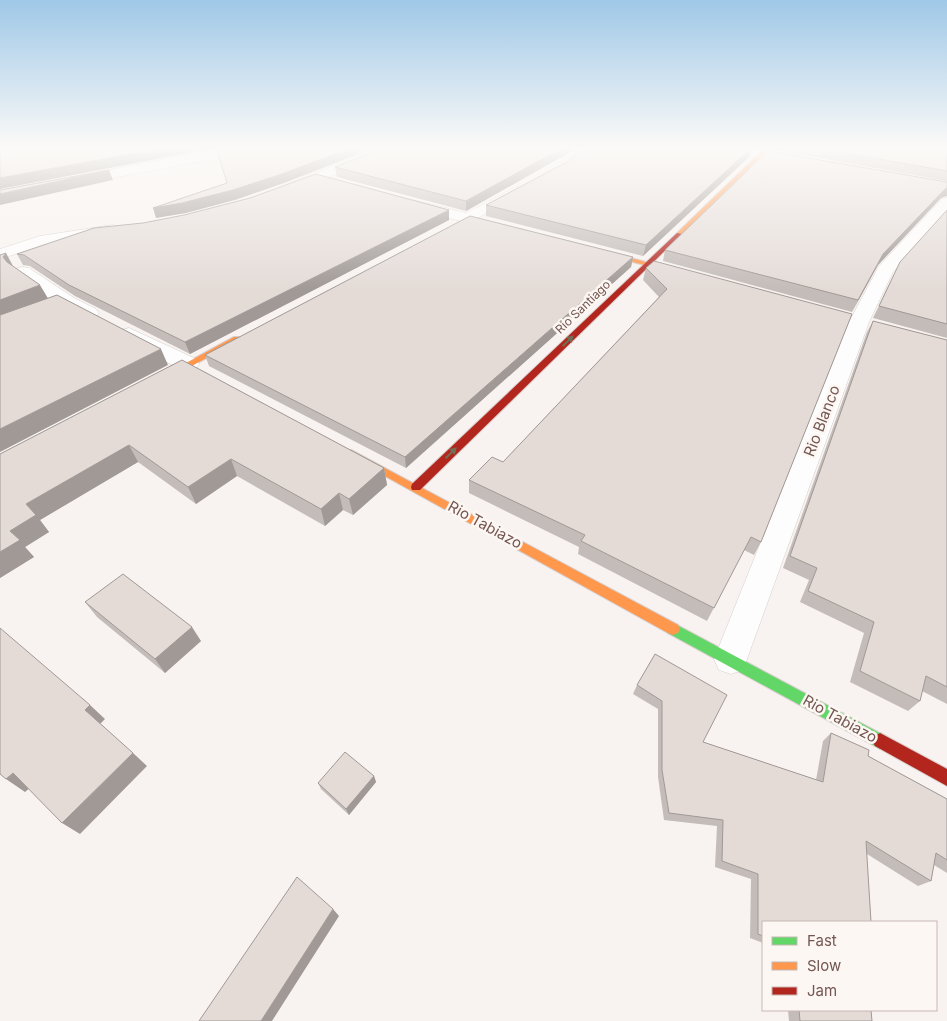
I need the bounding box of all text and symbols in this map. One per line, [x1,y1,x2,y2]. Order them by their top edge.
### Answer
street label: Rio Santiago [552,277,613,337]
one-way arrow [562,335,574,347]
street label: Rio Blanco [799,382,844,459]
one-way arrow [445,448,457,460]
street label: Rio Tabiazo [445,496,526,553]
street label: Rio Tabiazo [800,690,881,747]
legend [762,921,937,1011]
text: Fast [807,931,837,950]
text: Slow [807,956,841,975]
text: Jam [807,981,837,1000]

